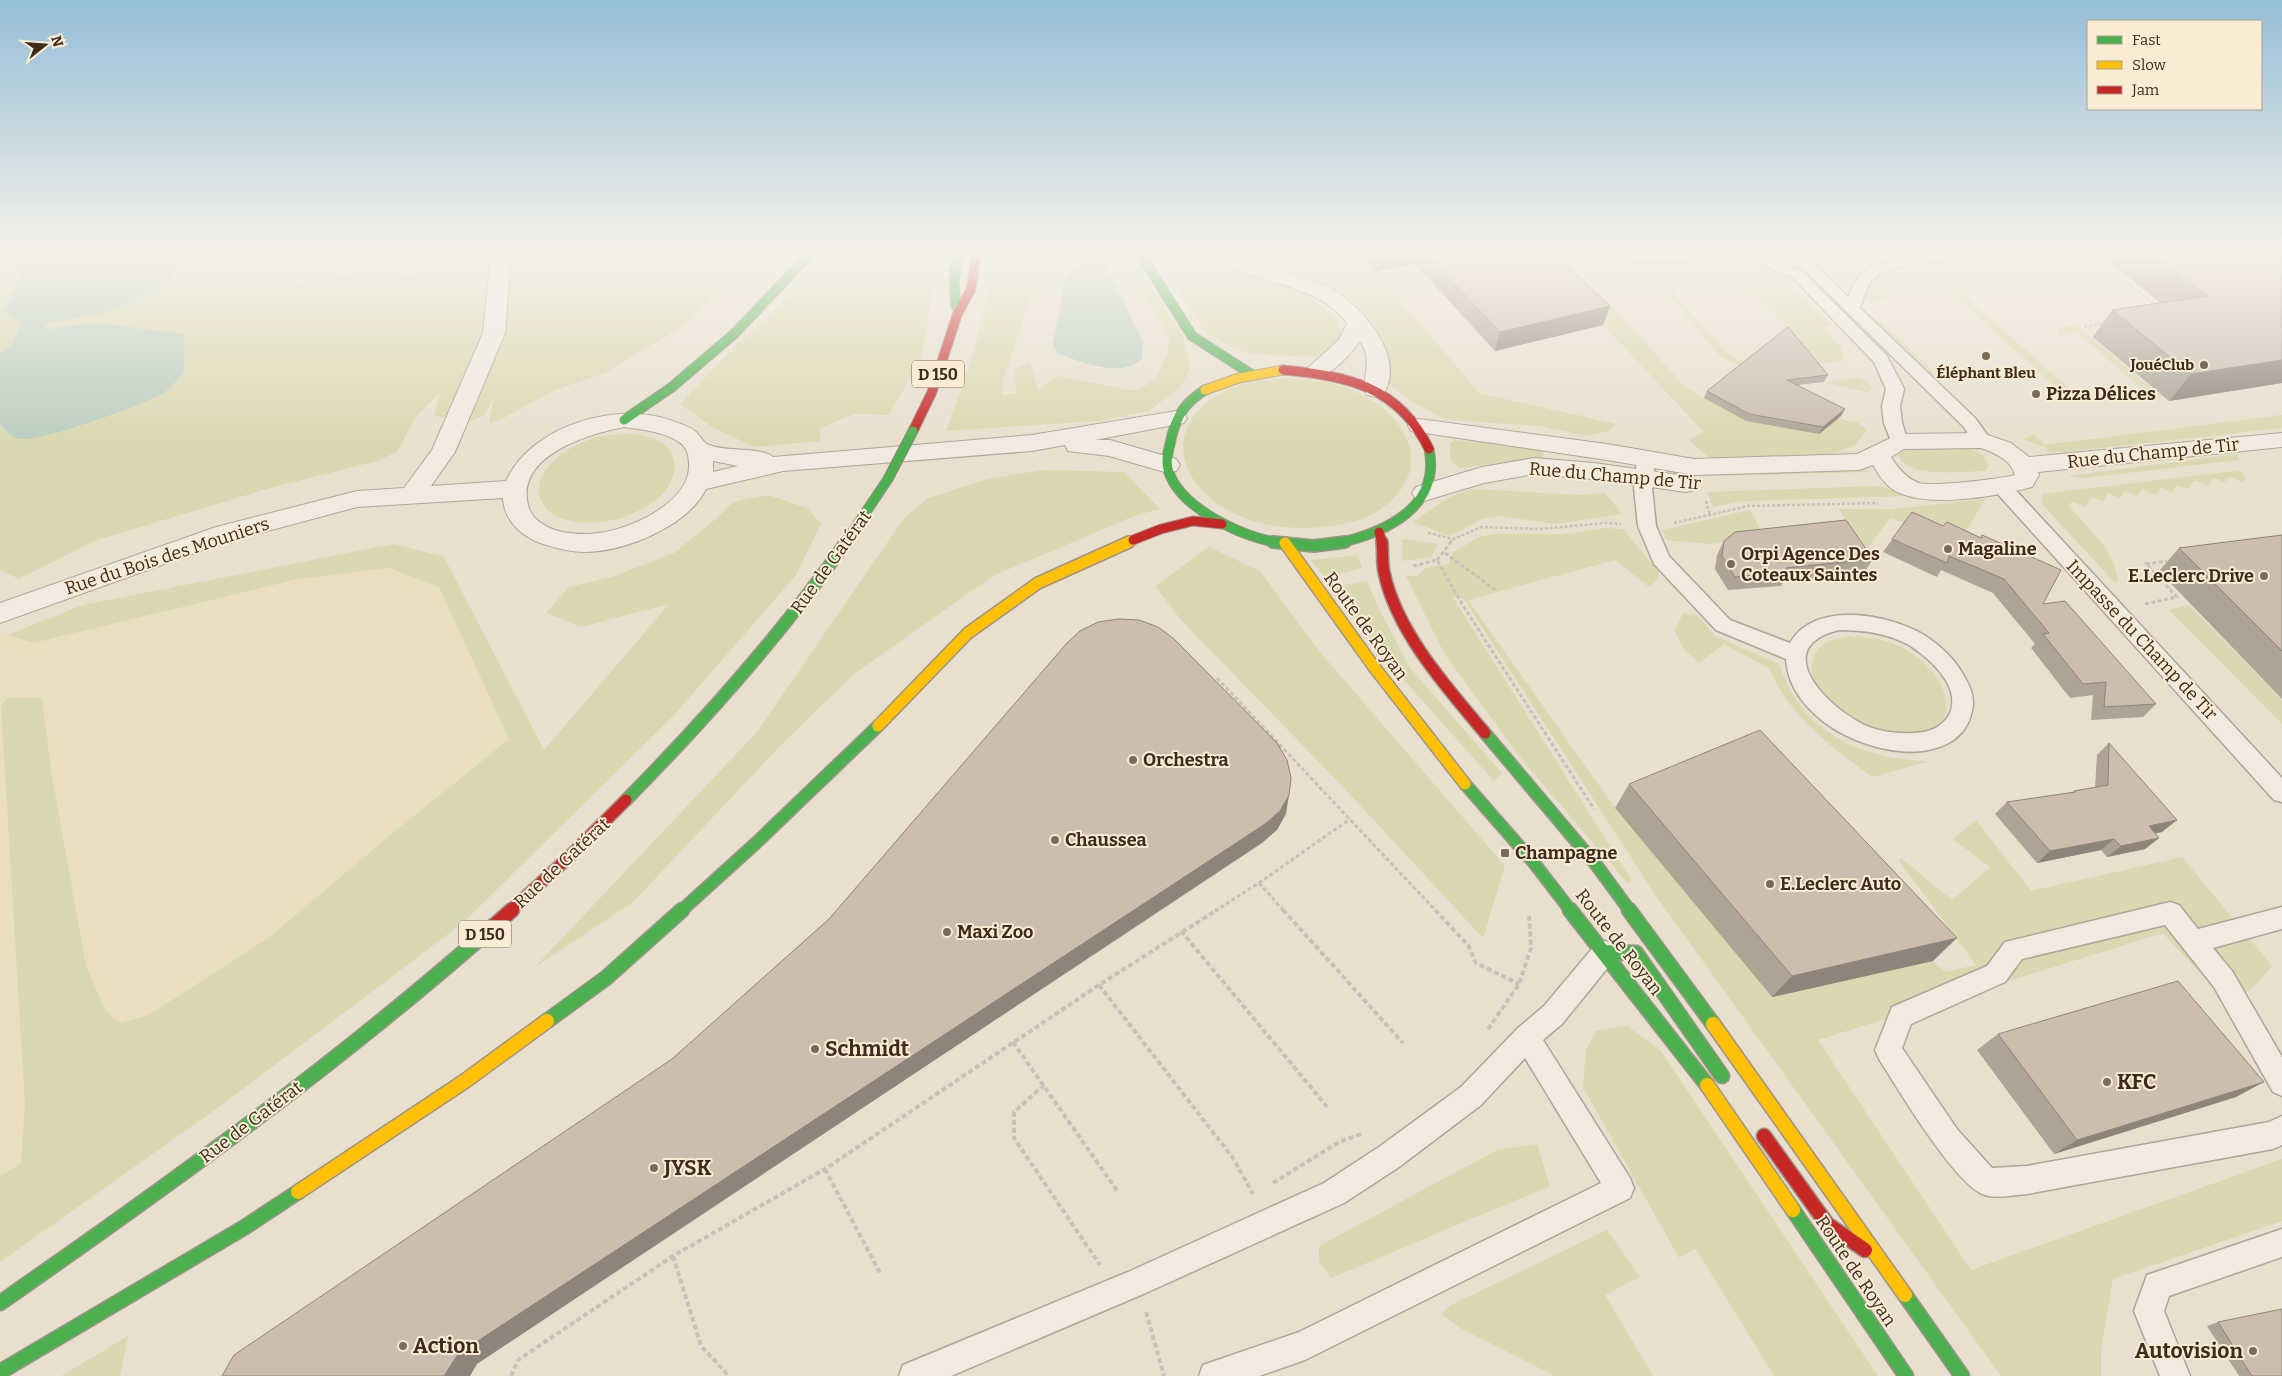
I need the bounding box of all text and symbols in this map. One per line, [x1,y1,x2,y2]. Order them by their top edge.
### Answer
north arrow [20,20,70,70]
legend [2087,20,2262,110]
text: Fast [2132,31,2161,49]
text: N [47,34,67,49]
text: Slow [2132,56,2167,74]
text: Jam [2131,81,2160,99]
marker: Éléphant Bleu [1980,350,1992,362]
place label: JouéClub [2130,356,2194,374]
marker: JouéClub [2198,359,2210,371]
road number: D 150 [912,360,964,388]
place label: Éléphant Bleu [1936,364,2036,382]
place label: Pizza Délices [2046,383,2156,405]
marker: Pizza Délices [2030,388,2042,400]
street label: Rue du Champ de Tir [2066,433,2240,473]
street label: Rue du Champ de Tir [1528,458,1702,494]
street label: Rue de Gatérat [786,505,876,618]
street label: Rue du Bois des Mouniers [62,513,272,599]
place label: Magaline [1958,538,2037,560]
place label: Orpi Agence Des Coteaux Saintes [1741,543,1880,586]
marker: Magaline [1942,543,1954,555]
street label: Impasse du Champ de Tir [2062,555,2222,725]
marker: Orpi Agence Des Coteaux Saintes [1725,558,1737,570]
place label: E.Leclerc Drive [2128,565,2254,587]
street label: Route de Royan [1319,567,1413,685]
marker: E.Leclerc Drive [2258,570,2270,582]
place label: Orchestra [1143,749,1229,771]
marker: Orchestra [1127,754,1139,766]
street label: Rue de Gatérat [509,813,615,913]
place label: Chaussea [1065,829,1147,851]
marker: Chaussea [1049,834,1061,846]
place label: Champagne [1515,842,1618,864]
marker: Champagne [1499,847,1511,859]
place label: E.Leclerc Auto [1780,873,1901,895]
marker: E.Leclerc Auto [1764,878,1776,890]
street label: Route de Royan [1571,885,1668,1000]
road number: D 150 [459,921,511,948]
place label: Maxi Zoo [957,921,1033,943]
marker: Maxi Zoo [941,926,953,938]
place label: Schmidt [825,1036,910,1062]
marker: Schmidt [809,1043,821,1055]
place label: KFC [2117,1069,2156,1095]
street label: Rue de Gatérat [195,1076,307,1168]
marker: KFC [2101,1076,2113,1088]
place label: JYSK [663,1155,712,1181]
marker: JYSK [648,1162,660,1174]
street label: Route de Royan [1811,1212,1901,1331]
place label: Action [413,1333,479,1359]
place label: Autovision [2135,1338,2243,1364]
marker: Action [397,1340,409,1352]
marker: Autovision [2247,1345,2259,1357]

